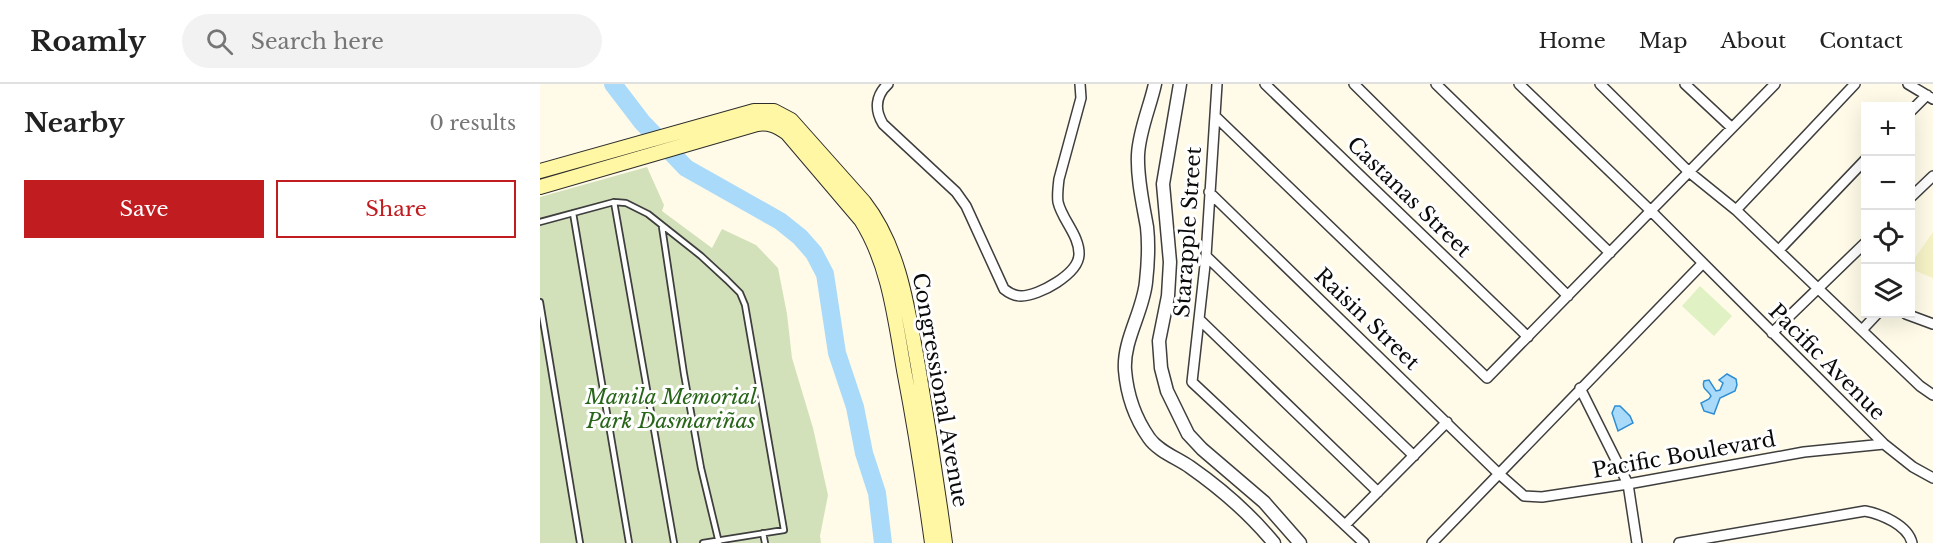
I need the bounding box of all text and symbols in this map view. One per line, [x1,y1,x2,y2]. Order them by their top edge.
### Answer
search box [182,14,602,68]
text: Roamly [30,24,146,59]
icon: search [203,25,236,58]
text: Search here [251,28,384,55]
text: Home [1539,28,1606,54]
text: Map [1639,28,1687,54]
text: About [1720,28,1786,54]
text: Contact [1819,28,1903,54]
map controls [1861,102,1915,318]
button: + [1861,102,1915,156]
text: Nearby [24,107,125,139]
text: 0 results [430,111,516,135]
street label: Castanas Street [1342,131,1476,263]
street label: Starapple Street [1169,146,1207,318]
button: − [1861,156,1915,210]
button: Save [24,180,264,238]
button: Share [276,180,516,238]
button: locate [1861,210,1915,264]
street label: Raisin Street [1309,263,1425,376]
button: layers [1861,264,1915,318]
street label: Congressional Avenue [907,271,973,509]
street label: Pacific Avenue [1763,298,1891,426]
park label: Manila Memorial Park Dasmariñas [584,384,757,434]
street label: Pacific Boulevard [1590,426,1778,484]

